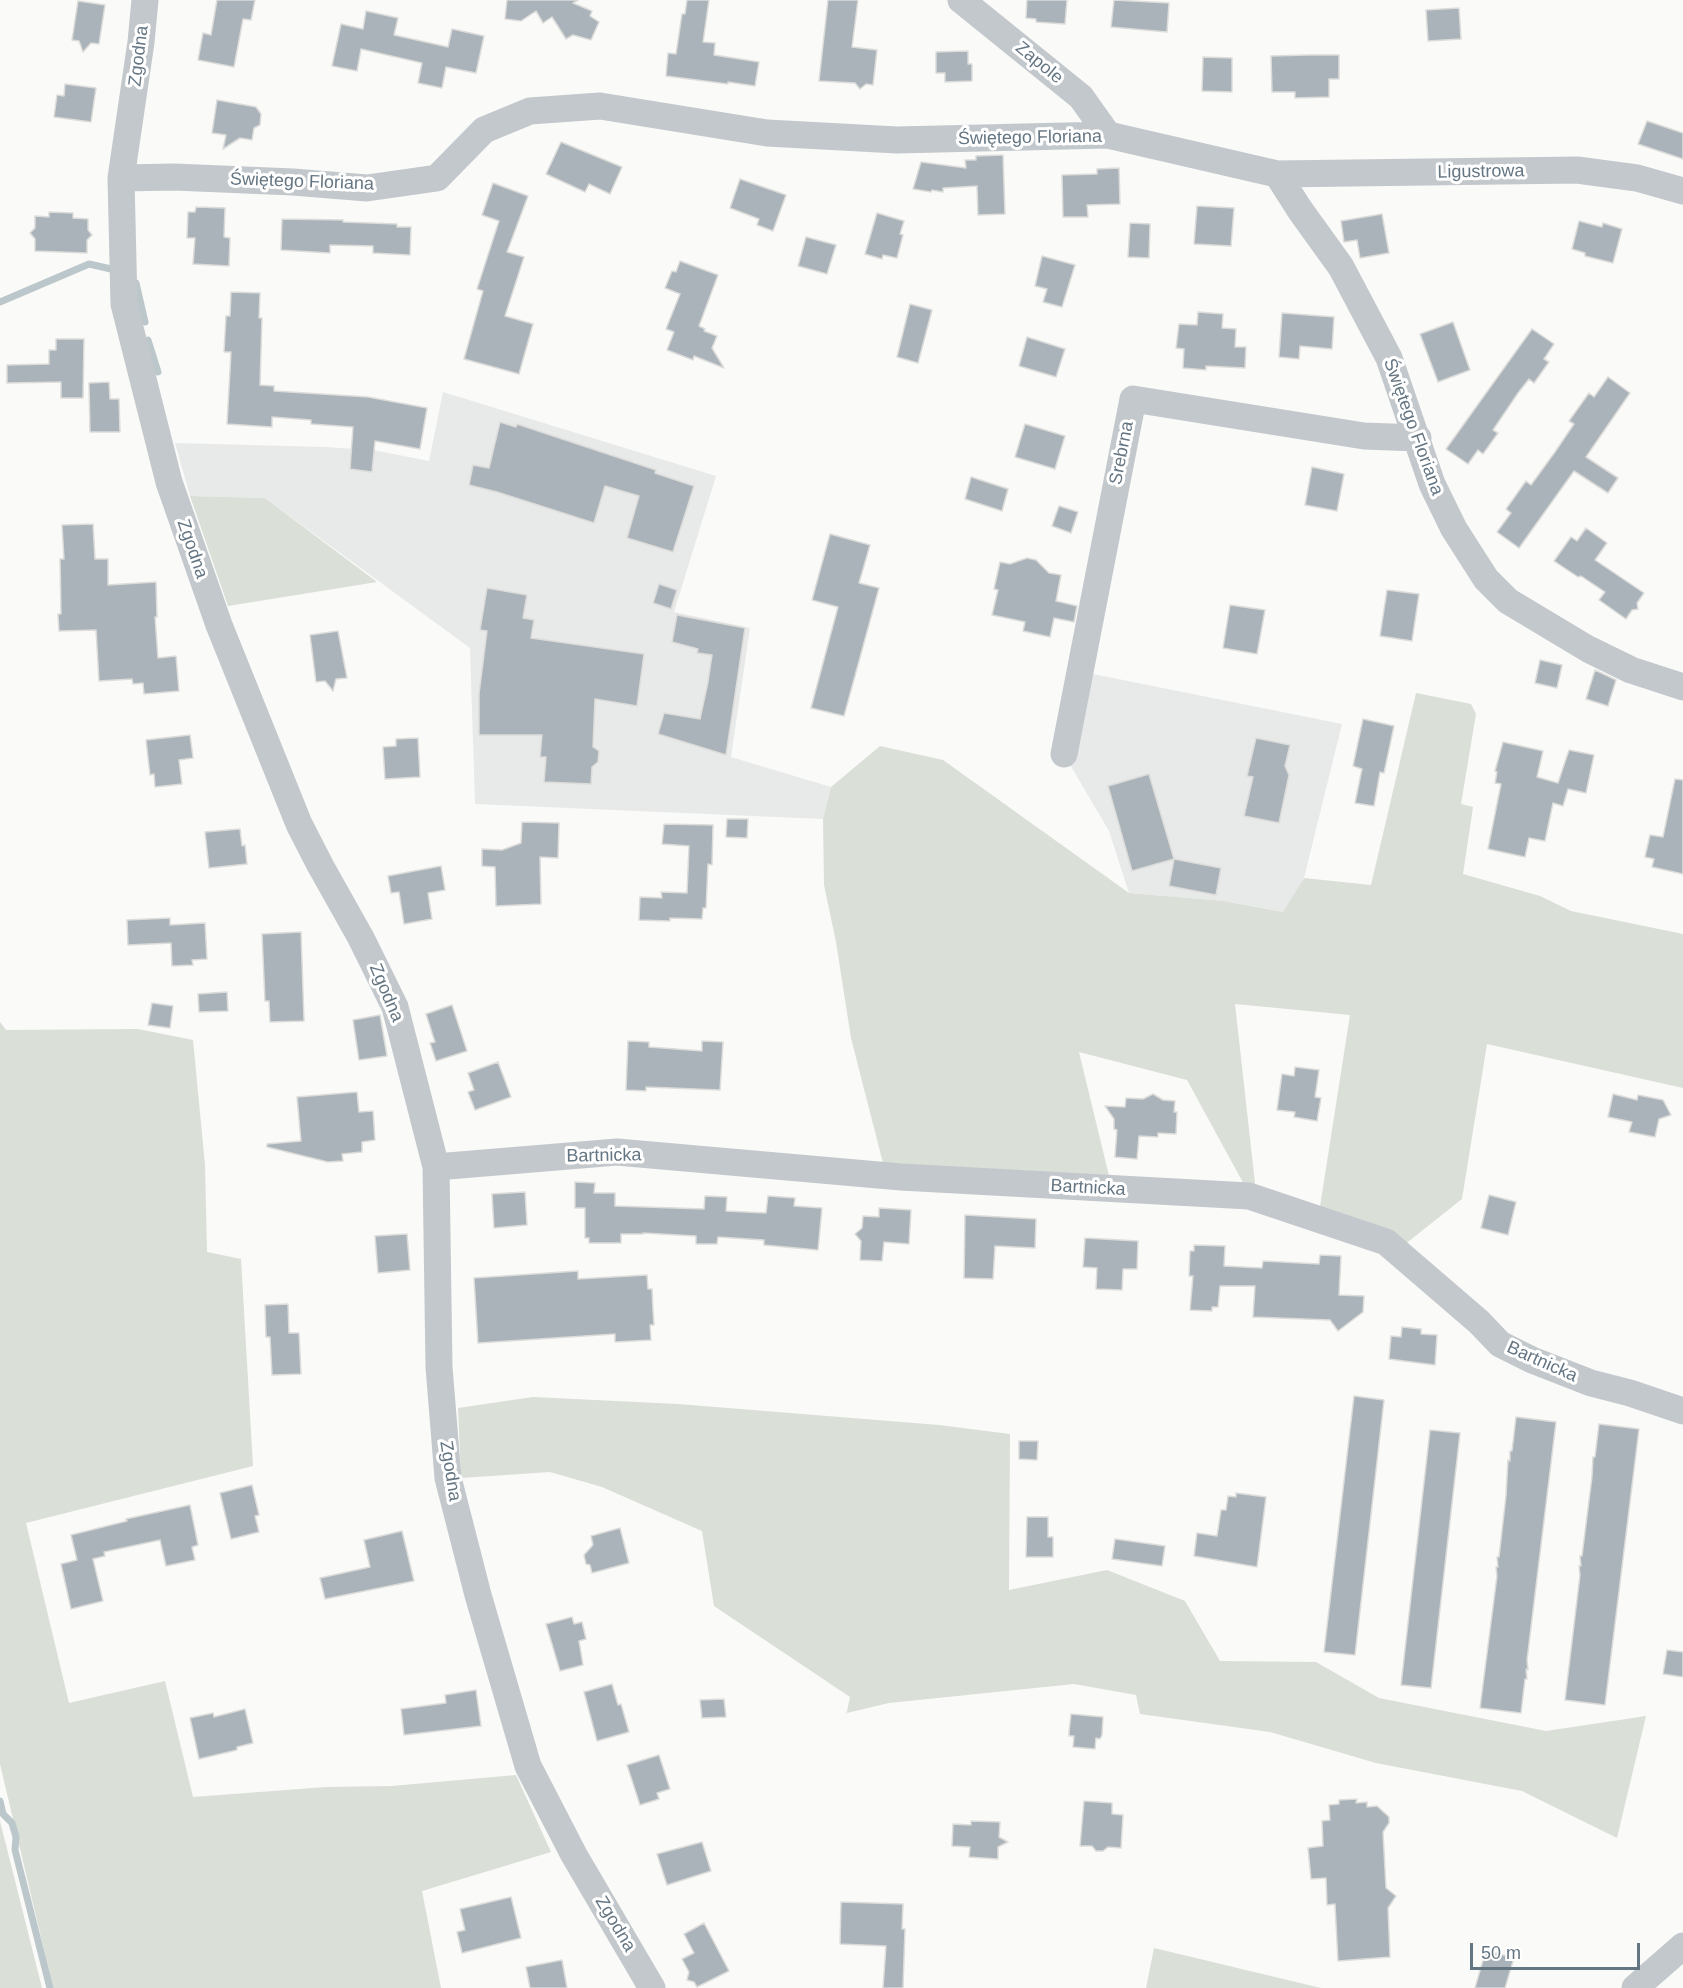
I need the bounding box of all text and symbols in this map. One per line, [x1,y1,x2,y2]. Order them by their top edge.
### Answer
street label: Zgodna [125,24,153,88]
street label: Zapole [1011,37,1067,89]
street label: Świętego Floriana [958,126,1102,150]
street label: Ligustrowa [1437,160,1525,184]
street label: Świętego Floriana [230,169,374,195]
street label: Świętego Floriana [1378,356,1448,498]
street label: Srebrna [1105,420,1139,486]
street label: Zgodna [172,517,212,581]
street label: Zgodna [364,961,408,1025]
street label: Bartnicka [566,1145,642,1167]
street label: Bartnicka [1050,1175,1126,1201]
street label: Bartnicka [1503,1337,1581,1387]
street label: Zgodna [435,1439,465,1503]
street label: Zgodna [590,1892,640,1956]
scale bar [1473,1931,1642,1969]
text: 50 m [1481,1943,1521,1963]

